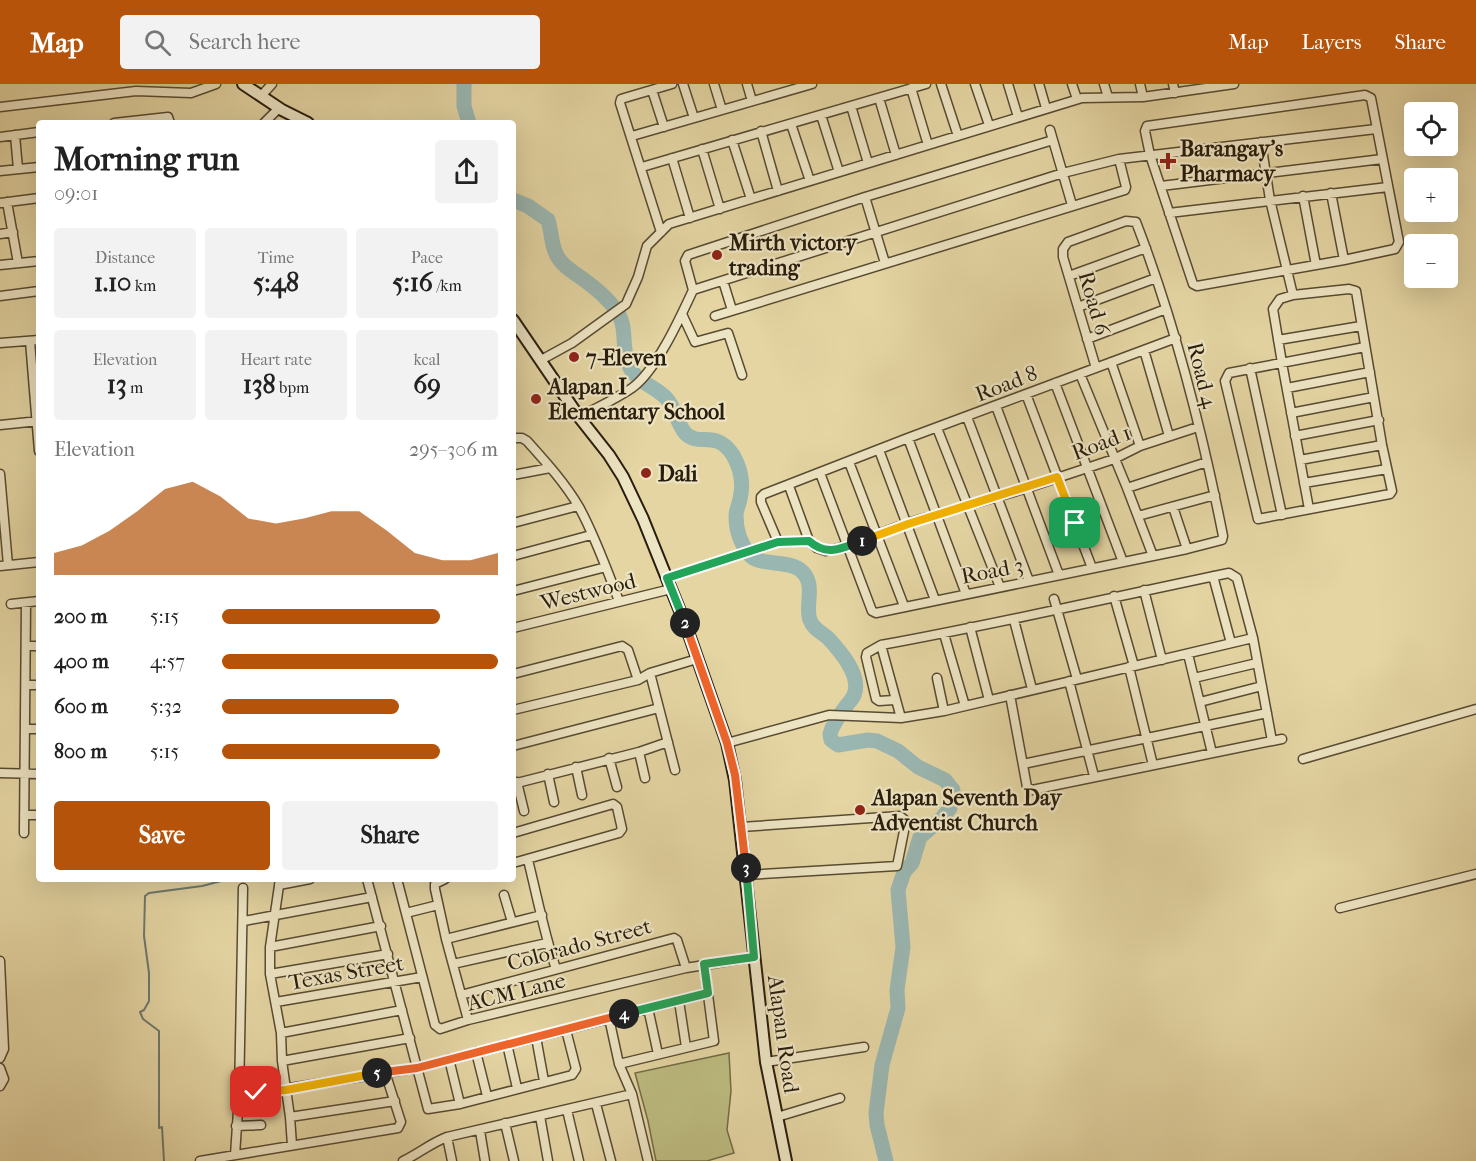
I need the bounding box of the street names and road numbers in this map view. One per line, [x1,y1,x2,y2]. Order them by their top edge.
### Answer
street label: Road 6 [1073,268,1116,338]
street label: Road 4 [1181,340,1223,412]
street label: Road 8 [971,360,1041,408]
street label: Road 1 [1068,420,1135,466]
street label: Road 3 [959,552,1025,590]
street label: Westwood [537,567,640,617]
street label: Colorado Street [504,913,654,977]
street label: Texas Street [287,950,406,996]
street label: ACM Lane [463,967,568,1017]
street label: Alapan Road [762,972,804,1096]

